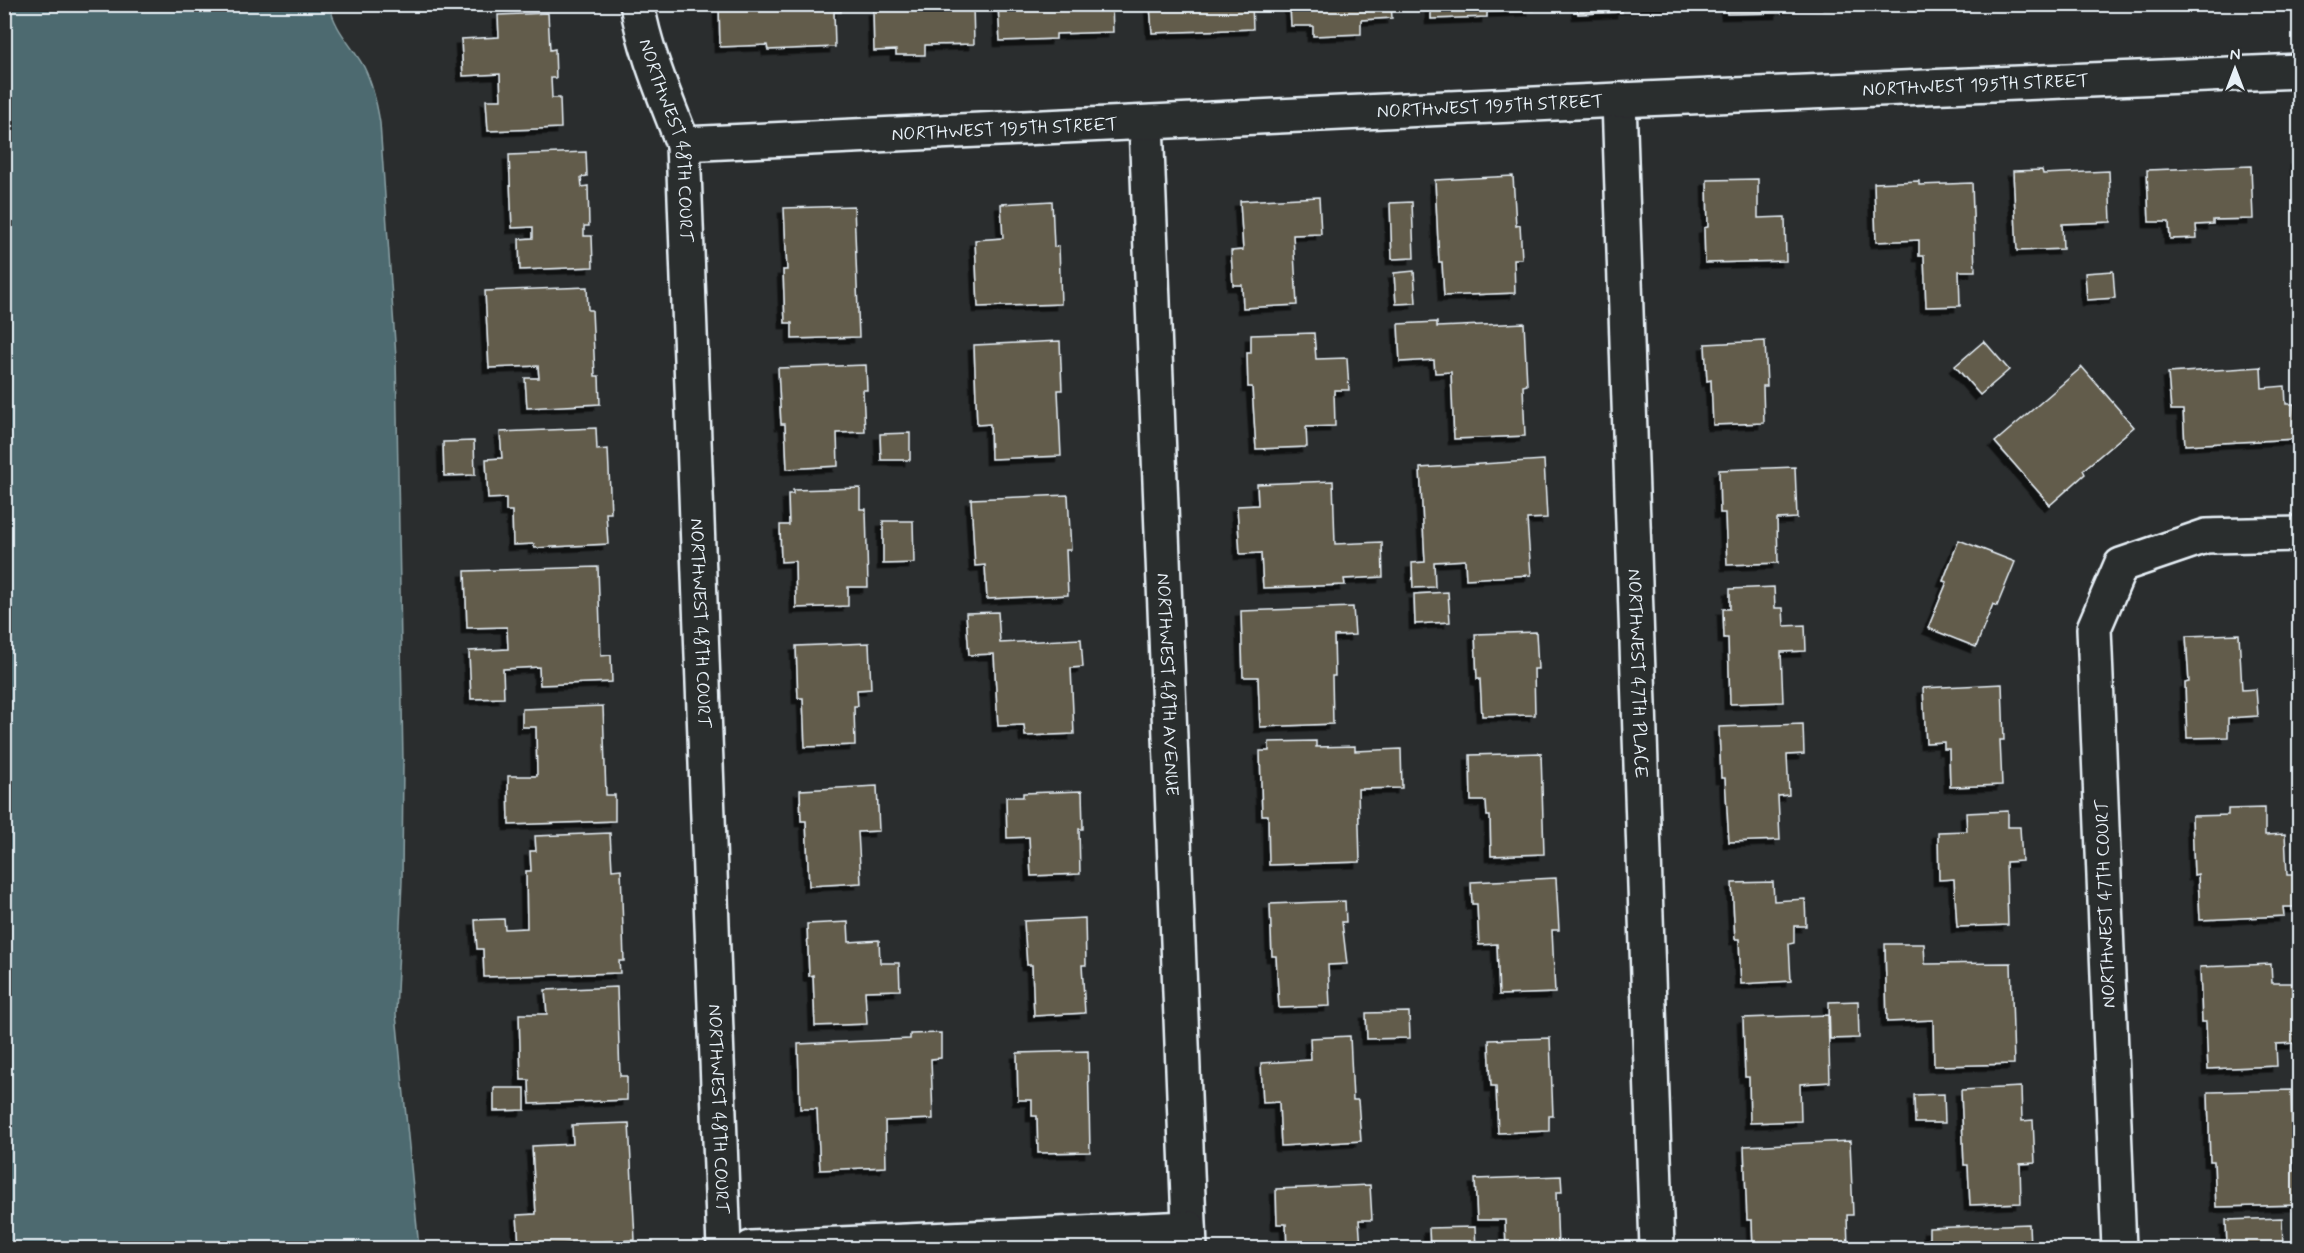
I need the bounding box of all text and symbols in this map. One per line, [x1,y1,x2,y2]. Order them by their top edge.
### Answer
street label: NORTHWEST 48TH COURT [633,36,698,243]
north arrow [2205,39,2265,99]
text: N [2230,45,2240,66]
street label: NORTHWEST 195TH STREET [1862,69,2090,103]
street label: NORTHWEST 195TH STREET [1376,90,1604,124]
street label: NORTHWEST 195TH STREET [891,113,1119,147]
street label: NORTHWEST 48TH COURT [684,518,716,729]
street label: NORTHWEST 47TH PLACE [1622,569,1652,779]
street label: NORTHWEST 48TH AVENUE [1151,573,1183,797]
street label: NORTHWEST 47TH COURT [2090,799,2122,1009]
street label: NORTHWEST 48TH COURT [702,1004,734,1215]

